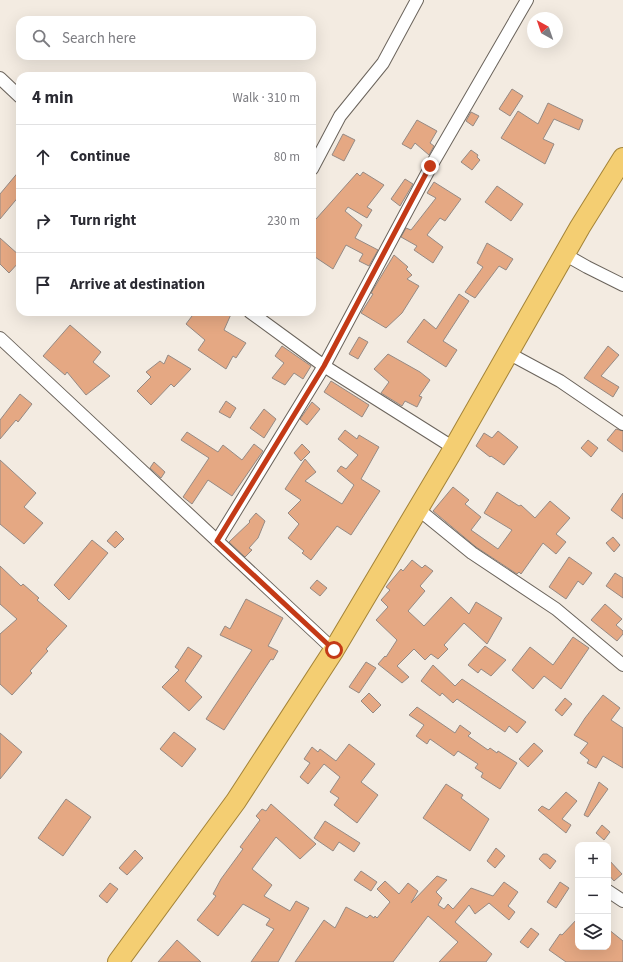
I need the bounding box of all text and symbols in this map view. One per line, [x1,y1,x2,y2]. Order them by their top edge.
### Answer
north arrow [527,12,563,48]
search box [16,16,316,60]
icon: search [30,27,52,49]
text: Search here [62,28,136,49]
text: 4 min [32,86,73,110]
text: Walk · 310 m [232,89,300,107]
icon: ahead [32,146,54,168]
text: Continue [70,146,130,167]
text: 80 m [274,148,300,166]
route end [421,157,439,175]
icon: right [32,210,54,232]
text: Turn right [70,210,136,231]
text: 230 m [267,212,300,230]
icon: arrive [32,274,54,296]
text: Arrive at destination [70,274,205,295]
route start [325,641,343,659]
map controls [575,842,611,950]
button: + [575,842,611,878]
button: − [575,878,611,914]
button: layers [575,914,611,950]

